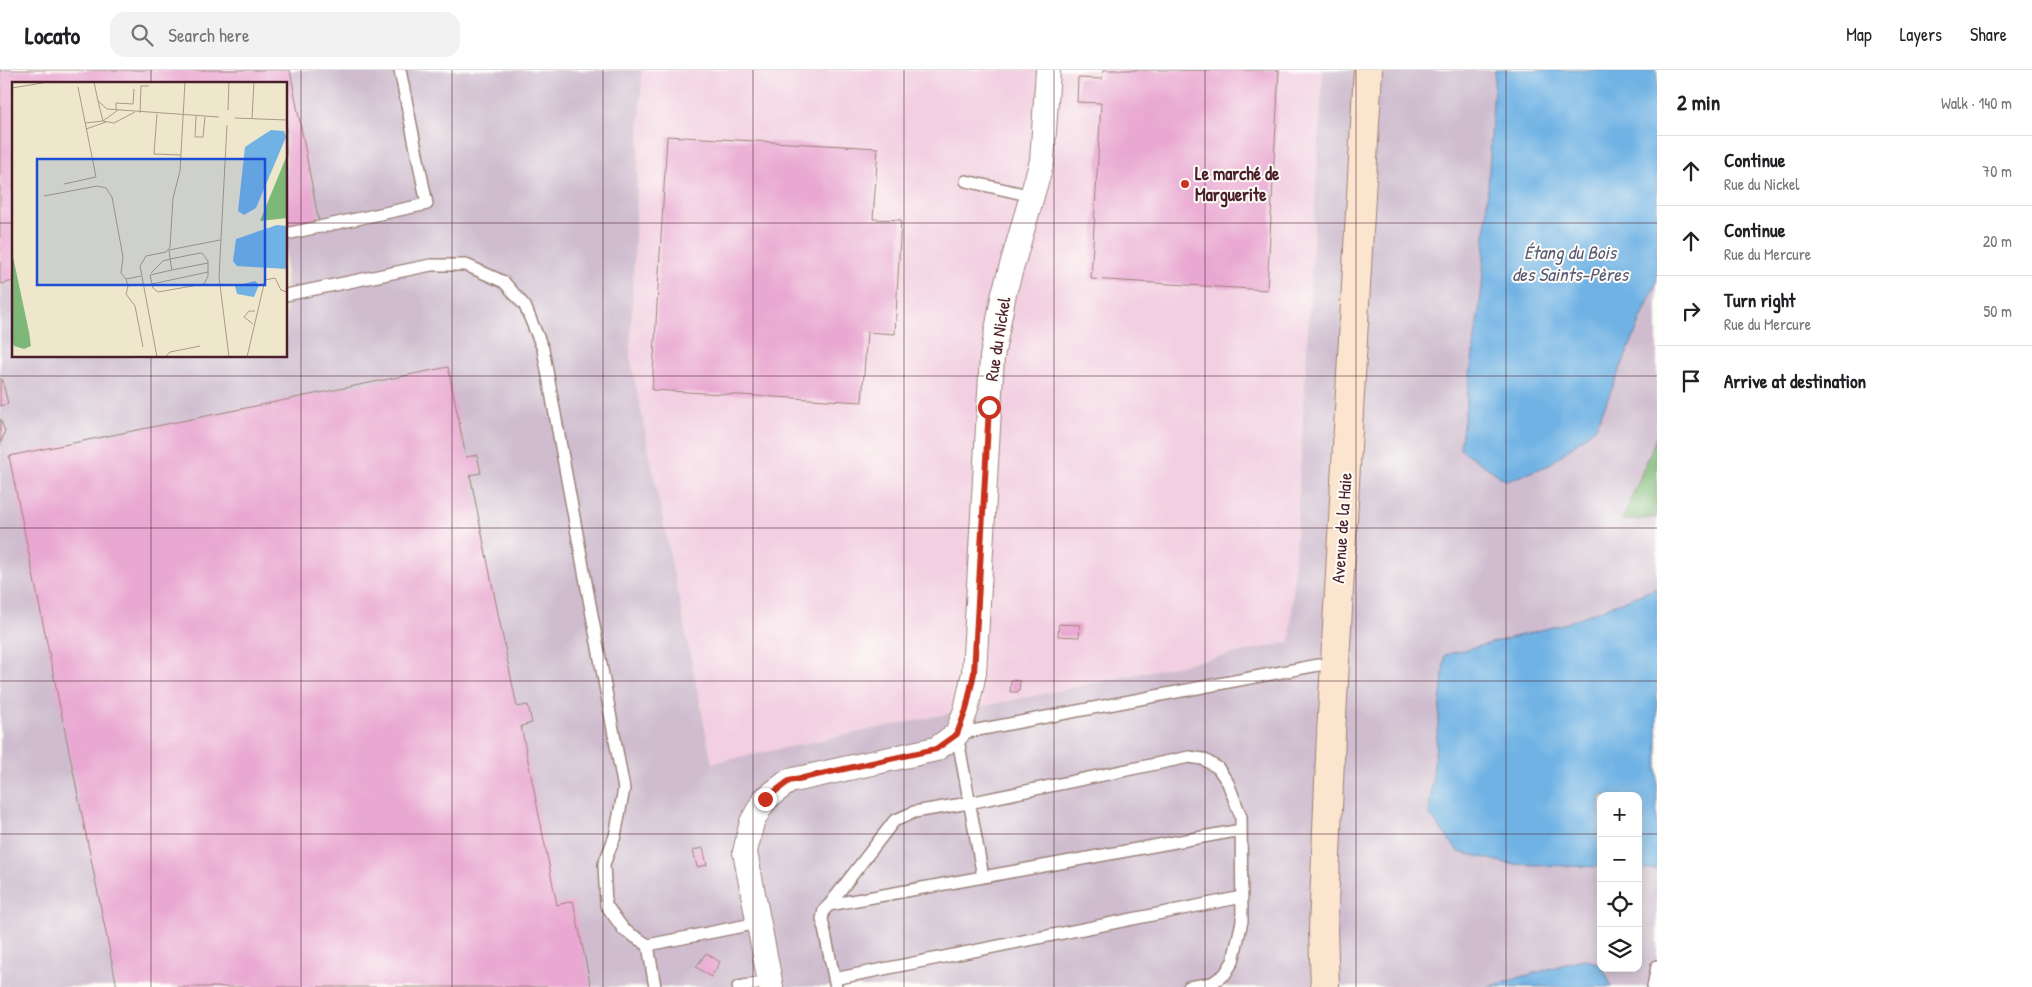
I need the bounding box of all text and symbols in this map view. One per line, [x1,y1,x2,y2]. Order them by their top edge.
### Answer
search box [110,12,460,57]
text: Locato [25,19,80,51]
icon: search [128,21,156,49]
text: Search here [168,22,249,48]
text: Map [1846,22,1872,47]
text: Layers [1900,22,1942,47]
text: Share [1970,22,2007,47]
inset map [12,82,288,358]
text: 2 min [1677,88,1720,117]
text: Walk · 140 m [1941,92,2012,114]
text: Continue [1724,147,1785,173]
icon: ahead [1677,157,1705,185]
text: 70 m [1982,160,2012,182]
place label: Le marché de Marguerite [1195,161,1280,208]
text: Rue du Nickel [1724,173,1800,195]
marker: Le marché de Marguerite [1179,178,1191,190]
text: Continue [1724,217,1785,243]
icon: ahead [1677,227,1705,255]
text: 20 m [1983,230,2012,252]
water label: Étang du Bois des Saints-Pères [1512,239,1630,287]
text: Rue du Mercure [1724,243,1811,265]
text: Turn right [1724,287,1795,313]
street label: Rue du Nickel [979,295,1017,383]
icon: right [1677,297,1705,325]
text: 50 m [1984,300,2012,322]
text: Rue du Mercure [1724,313,1811,335]
icon: arrive [1677,367,1705,395]
text: Arrive at destination [1724,368,1866,394]
route start [978,396,1001,419]
street label: Avenue de la Haie [1325,472,1358,584]
route end [754,788,777,811]
map controls [1597,792,1642,972]
button: + [1597,792,1642,837]
button: − [1597,837,1642,882]
button: locate [1597,882,1642,927]
button: layers [1597,927,1642,972]

